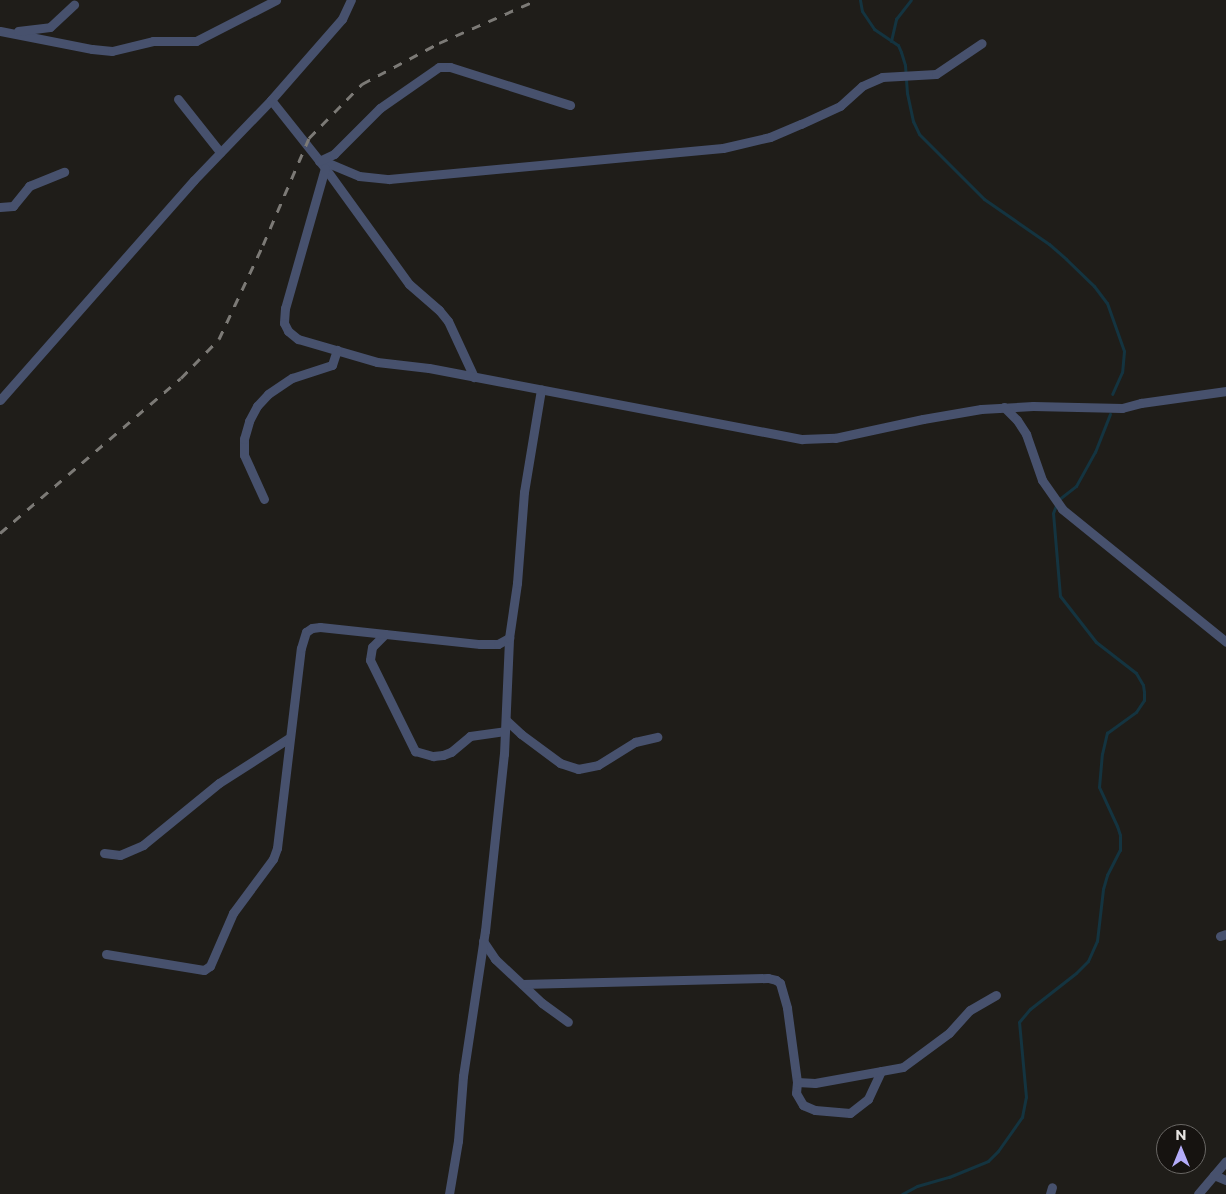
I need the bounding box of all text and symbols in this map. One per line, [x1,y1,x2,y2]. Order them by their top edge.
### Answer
north arrow [1156,1124,1206,1174]
text: N [1175,1126,1187,1144]

